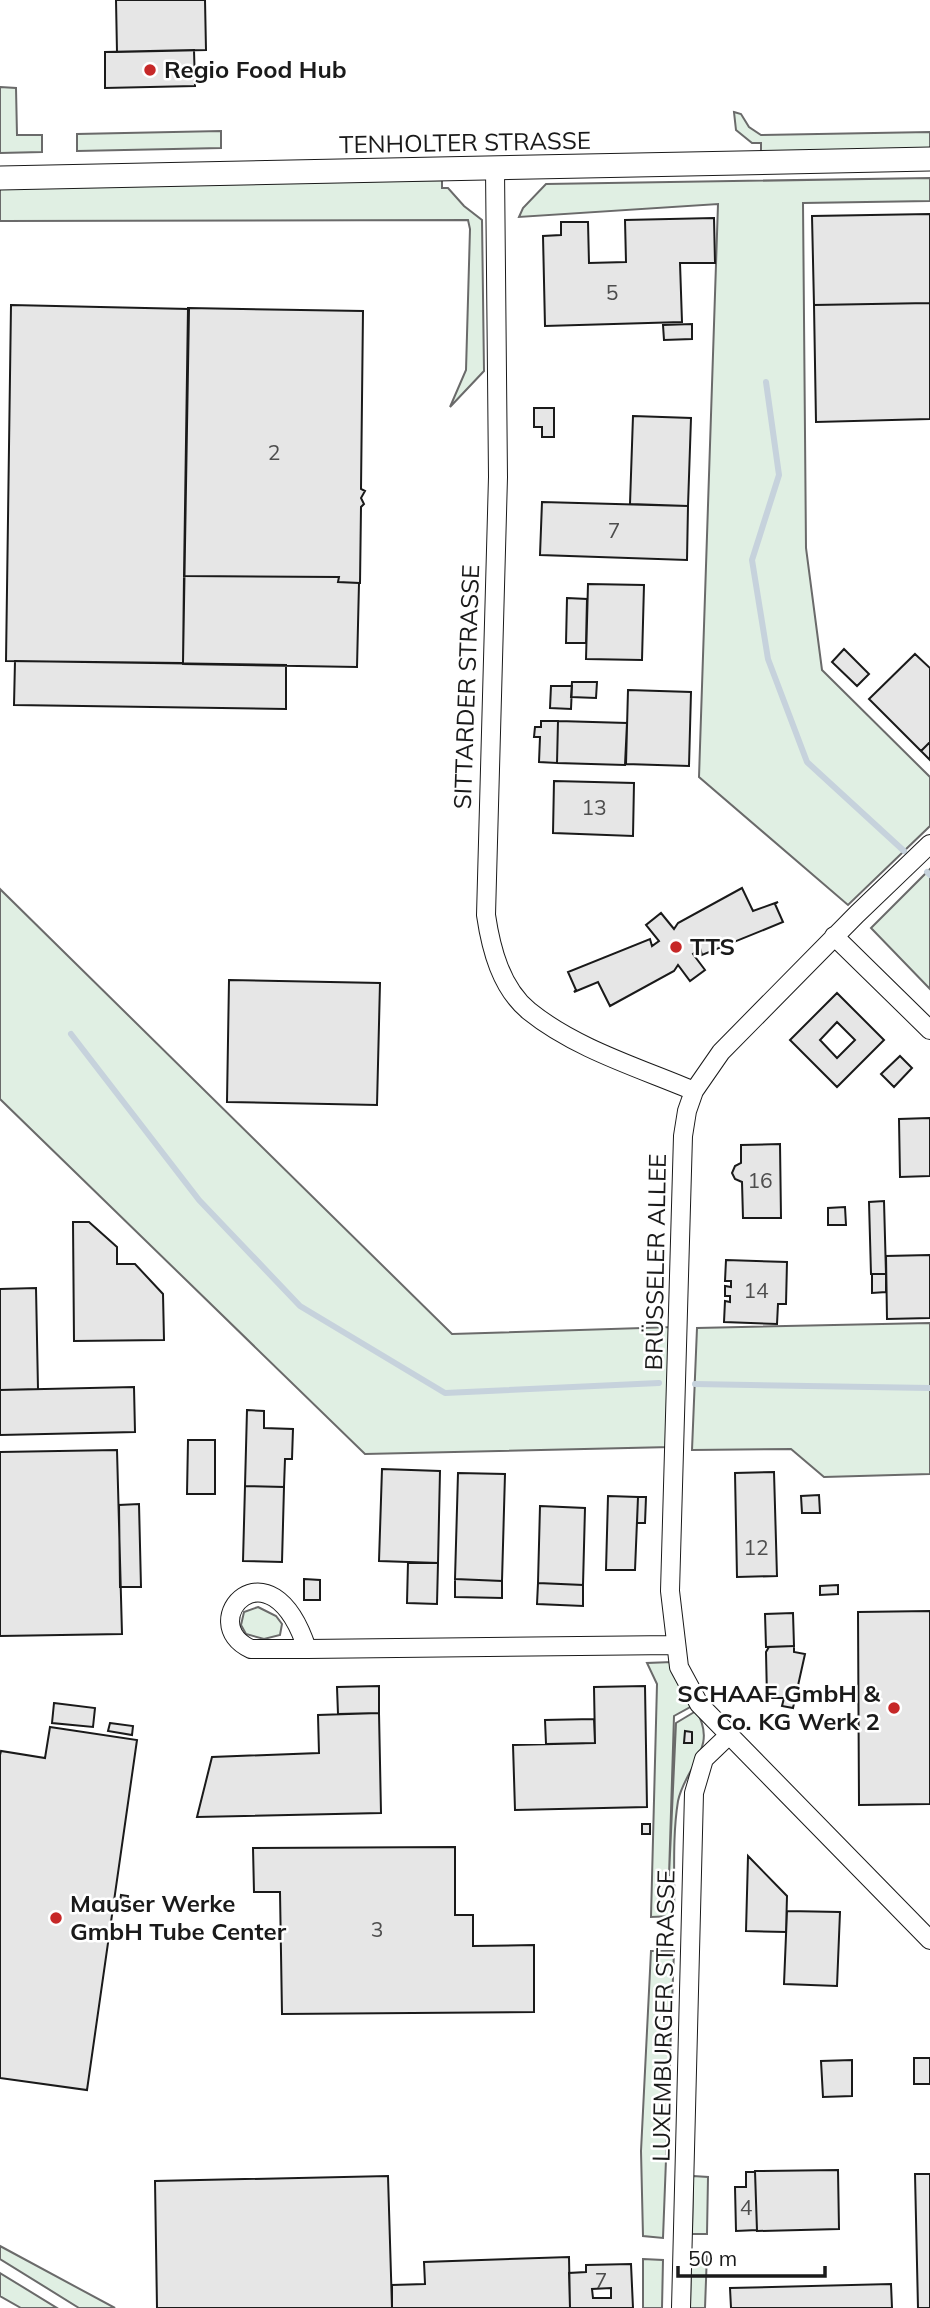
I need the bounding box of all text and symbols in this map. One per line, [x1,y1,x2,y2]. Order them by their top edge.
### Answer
place label: Regio Food Hub [164,54,347,84]
marker: Regio Food Hub [142,62,158,78]
street label: TENHOLTER STRASSE [339,125,591,159]
house number: 5 [606,279,618,305]
house number: 2 [268,439,280,465]
house number: 7 [608,517,620,543]
street label: SITTARDER STRASSE [447,564,485,810]
house number: 13 [581,794,607,820]
place label: TTS [690,931,735,961]
marker: TTS [668,939,684,955]
street label: BRÜSSELER ALLEE [638,1153,672,1371]
house number: 16 [747,1167,773,1193]
house number: 14 [743,1277,769,1303]
house number: 12 [743,1534,769,1560]
place label: SCHAAF GmbH & Co. KG Werk 2 [677,1678,880,1736]
marker: SCHAAF GmbH & Co. KG Werk 2 [886,1700,902,1716]
street label: LUXEMBURGER STRASSE [645,1870,681,2162]
place label: Mauser Werke GmbH Tube Center [70,1888,287,1946]
marker: Mauser Werke GmbH Tube Center [48,1910,64,1926]
house number: 3 [371,1916,383,1942]
house number: 4 [740,2194,753,2220]
scale bar [678,2234,825,2278]
text: 50 m [688,2245,737,2271]
house number: 7 [595,2267,607,2293]

